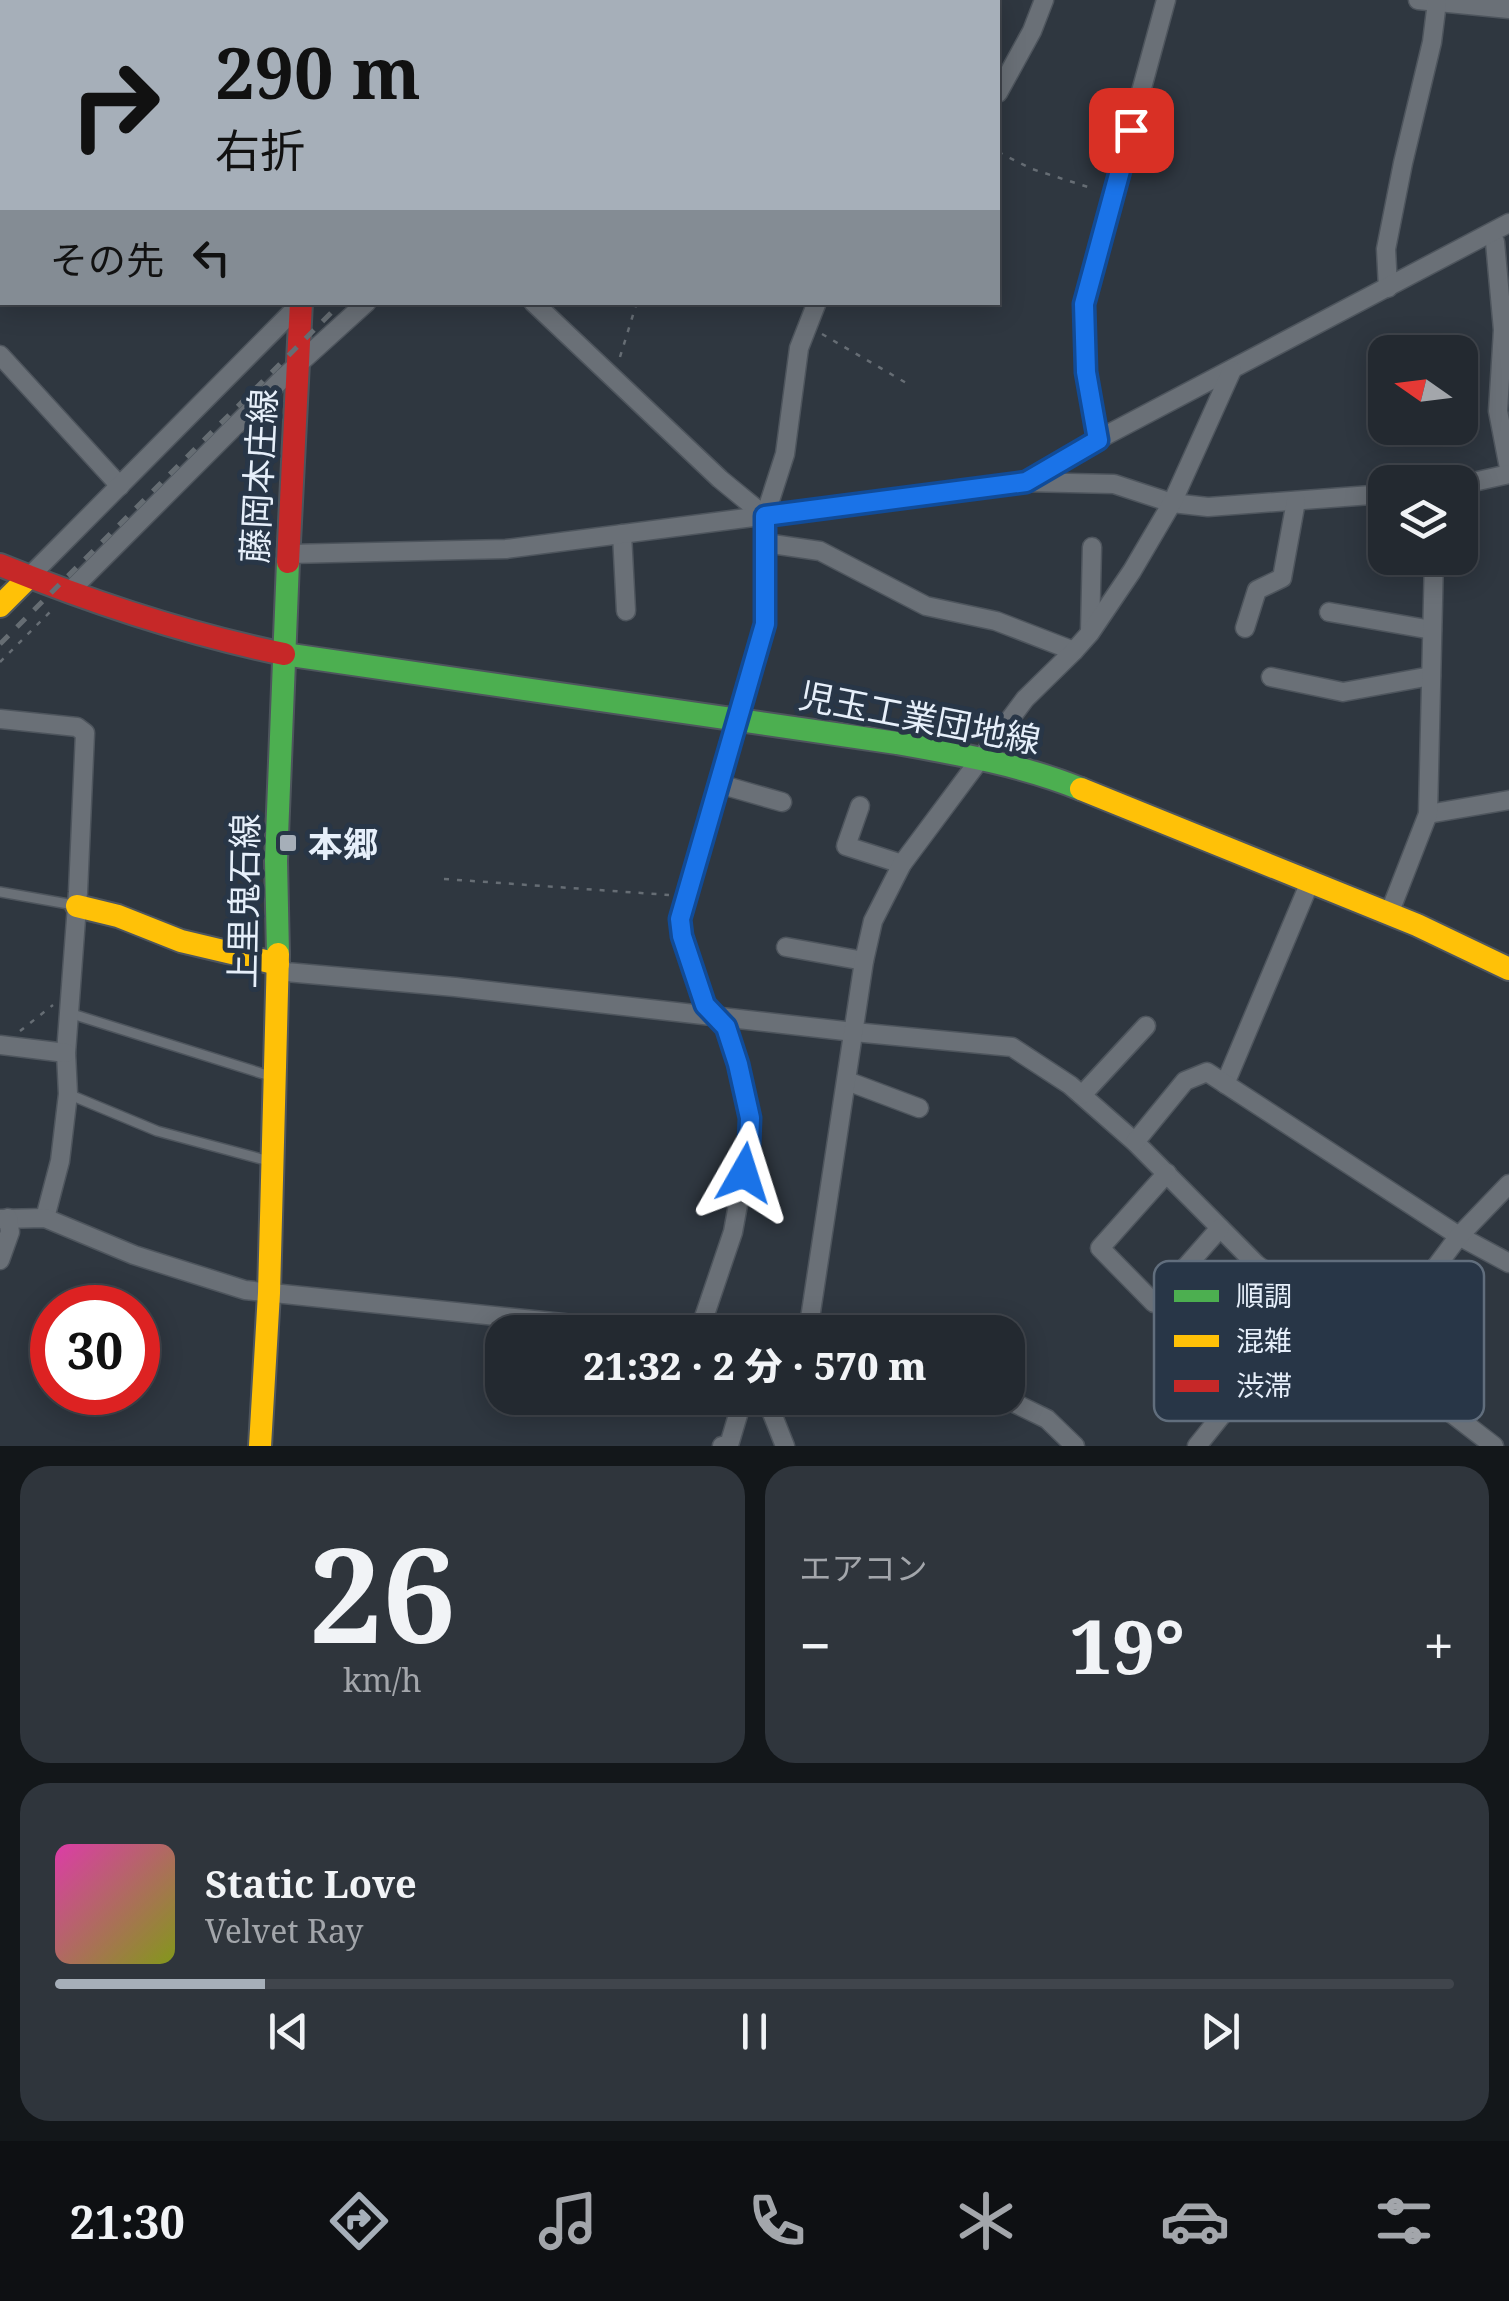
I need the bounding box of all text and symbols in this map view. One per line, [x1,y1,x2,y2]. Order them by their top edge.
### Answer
text: 290 m [215,24,421,120]
icon: right [50,40,180,170]
pin [1089,88,1174,173]
icon: arrive [1104,103,1159,158]
text: 右折 [215,119,305,180]
icon: left [184,230,239,285]
text: その先 [50,233,164,285]
north arrow [1368,335,1478,445]
map controls [1368,335,1478,575]
street label: 藤岡本庄線 [230,387,286,565]
button: layers [1368,465,1478,575]
street label: 児玉工業団地線 [795,671,1045,763]
street label: 上里鬼石線 [218,813,268,989]
place label: 本郷 [308,820,378,867]
marker: 本郷 [277,832,299,854]
position arrow [692,1121,796,1225]
legend [1154,1261,1484,1421]
text: 順調 [1236,1276,1292,1314]
speed limit sign: 30 [30,1285,160,1415]
text: 混雑 [1236,1321,1292,1359]
text: 21:32 · 2 分 · 570 m [583,1339,927,1391]
text: 渋滞 [1236,1366,1292,1404]
text: 26 [309,1504,456,1681]
text: エアコン [800,1546,928,1589]
text: 19° [1070,1594,1185,1696]
text: − [800,1607,831,1682]
text: + [1423,1607,1454,1682]
text: km/h [343,1658,422,1701]
text: Static Love [205,1857,417,1909]
text: Velvet Ray [205,1909,363,1952]
icon: previous [261,2004,316,2059]
icon: pause [727,2004,782,2059]
icon: next [1193,2004,1248,2059]
icon: directions [324,2186,394,2256]
icon: music [533,2186,603,2256]
icon: phone [742,2186,812,2256]
icon: climate [951,2186,1021,2256]
icon: car [1160,2186,1230,2256]
icon: filters [1369,2186,1439,2256]
text: 21:30 [70,2191,185,2252]

